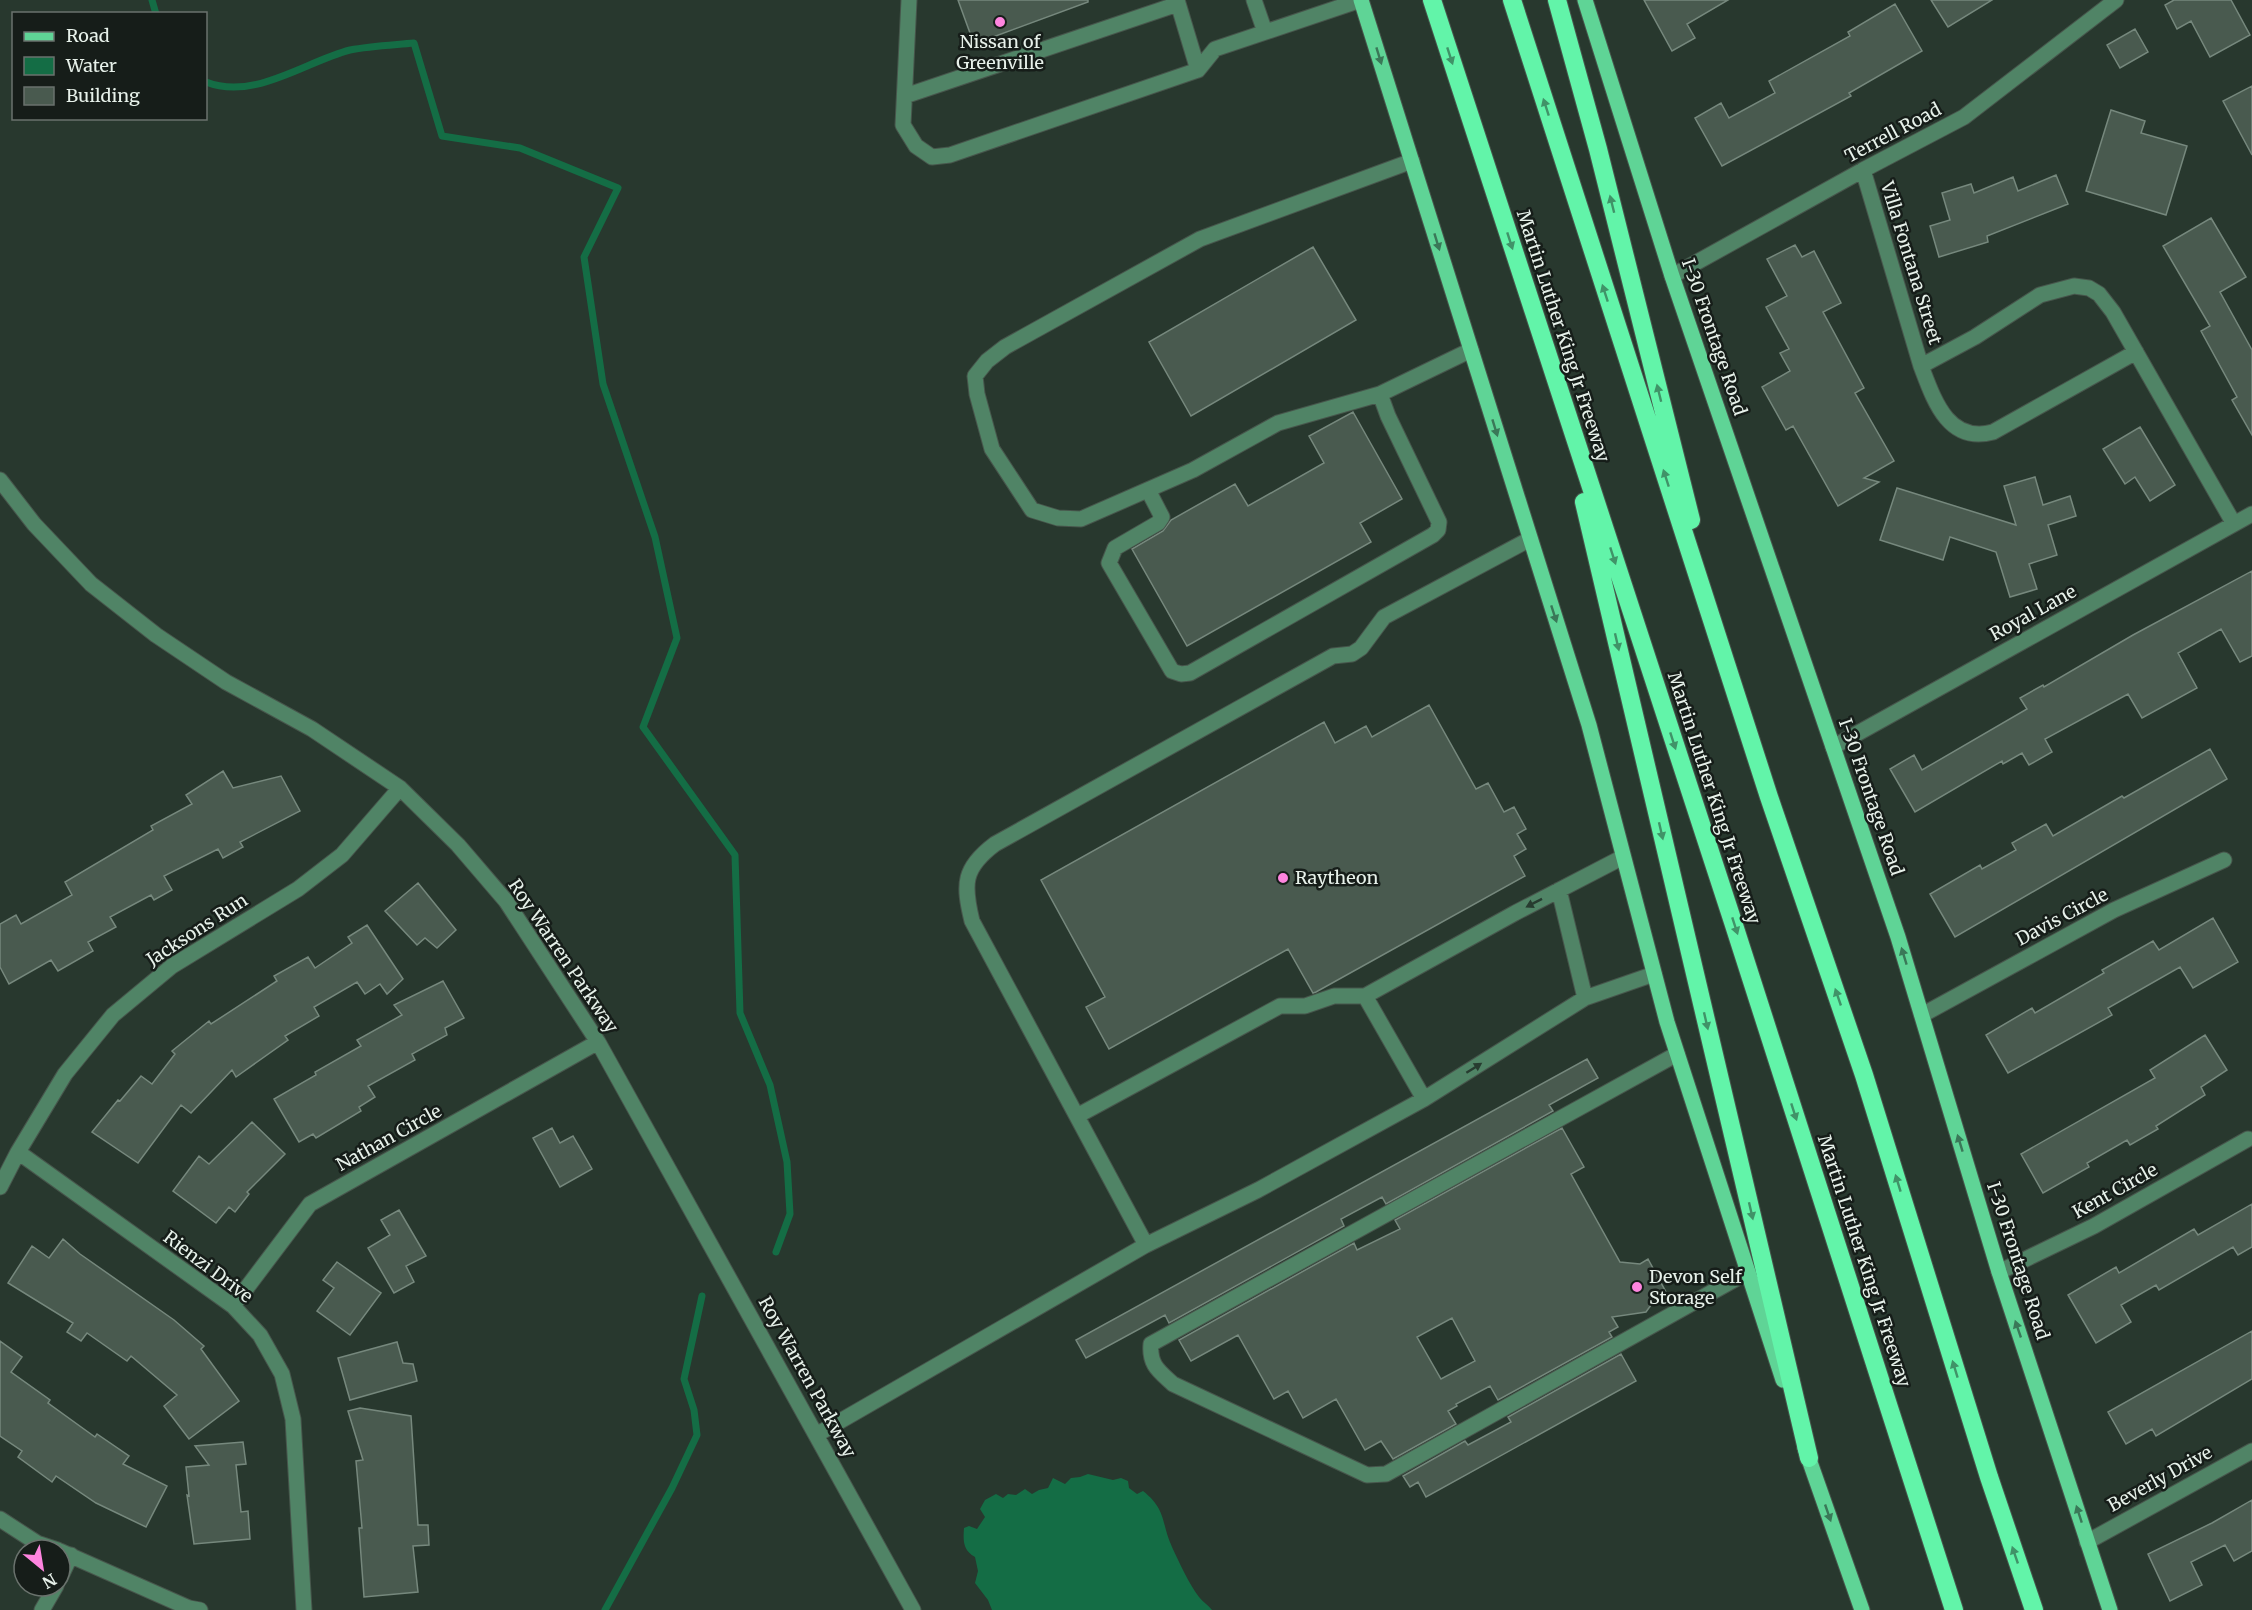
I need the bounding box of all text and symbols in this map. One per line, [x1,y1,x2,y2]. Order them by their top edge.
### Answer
legend [12,12,207,120]
marker: Nissan of Greenville [993,15,1007,29]
text: Road [66,24,110,47]
place label: Nissan of Greenville [956,30,1044,74]
one-way arrow [1375,47,1384,65]
one-way arrow [1446,47,1455,65]
text: Water [65,54,117,77]
text: Building [66,84,140,107]
one-way arrow [1541,98,1550,116]
street label: Terrell Road [1841,98,1945,168]
street label: Villa Fontana Street [1875,178,1947,347]
one-way arrow [1606,194,1616,213]
street label: Martin Luther King Jr Freeway [1512,207,1615,465]
one-way arrow [1506,232,1515,250]
one-way arrow [1433,233,1442,251]
street label: I-30 Frontage Road [1677,255,1752,419]
one-way arrow [1600,284,1610,302]
one-way arrow [1654,384,1663,402]
one-way arrow [1491,419,1500,437]
one-way arrow [1660,469,1670,487]
one-way arrow [1608,547,1618,565]
street label: Royal Lane [1985,579,2080,646]
one-way arrow [1549,605,1559,623]
one-way arrow [1612,632,1622,651]
street label: Martin Luther King Jr Freeway [1663,669,1766,927]
street label: I-30 Frontage Road [1834,715,1909,879]
one-way arrow [1669,732,1679,750]
one-way arrow [1657,822,1667,841]
place label: Raytheon [1295,866,1378,889]
marker: Raytheon [1276,871,1290,885]
street label: Roy Warren Parkway [503,874,624,1037]
street label: Davis Circle [2012,883,2112,950]
street label: Jacksons Run [141,888,252,971]
one-way arrow [1525,897,1543,907]
one-way arrow [1730,917,1740,935]
one-way arrow [1899,947,1908,965]
one-way arrow [1832,988,1842,1006]
one-way arrow [1702,1012,1711,1031]
one-way arrow [1466,1062,1482,1073]
street label: Nathan Circle [332,1099,445,1176]
one-way arrow [1790,1103,1799,1121]
street label: Martin Luther King Jr Freeway [1813,1132,1916,1390]
one-way arrow [1955,1134,1964,1152]
street label: Kent Circle [2068,1158,2161,1223]
one-way arrow [1892,1174,1902,1192]
street label: I-30 Frontage Road [1982,1179,2055,1343]
one-way arrow [1746,1202,1756,1220]
street label: Rienzi Drive [159,1225,258,1308]
place label: Devon Self Storage [1649,1265,1743,1309]
marker: Devon Self Storage [1630,1280,1644,1294]
street label: Roy Warren Parkway [754,1292,862,1462]
one-way arrow [2013,1320,2023,1338]
one-way arrow [1950,1360,1959,1378]
street label: Beverly Drive [2104,1440,2216,1517]
one-way arrow [1824,1504,1833,1522]
one-way arrow [2073,1505,2083,1523]
north arrow [12,1538,72,1598]
one-way arrow [2009,1546,2019,1564]
text: N [39,1569,60,1593]

